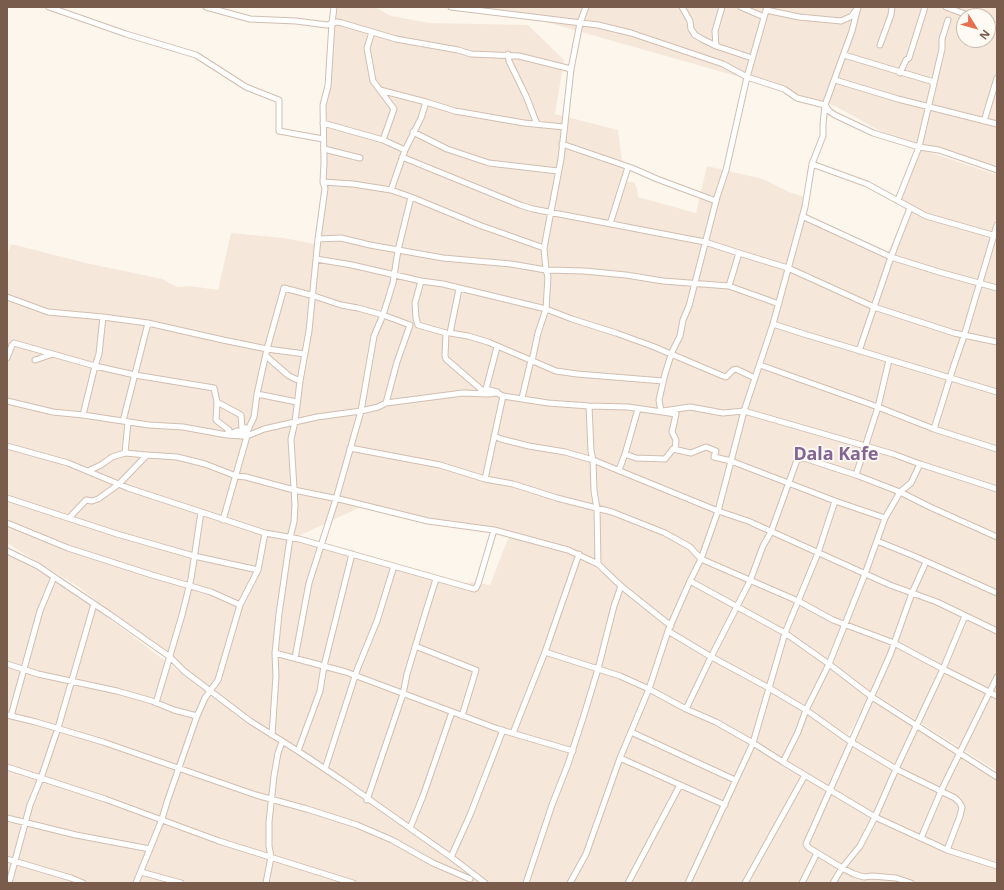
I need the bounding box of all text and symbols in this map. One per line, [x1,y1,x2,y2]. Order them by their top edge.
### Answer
north arrow [956,8,996,48]
text: N [977,27,994,43]
district label: Dala Kafe [793,444,879,466]

